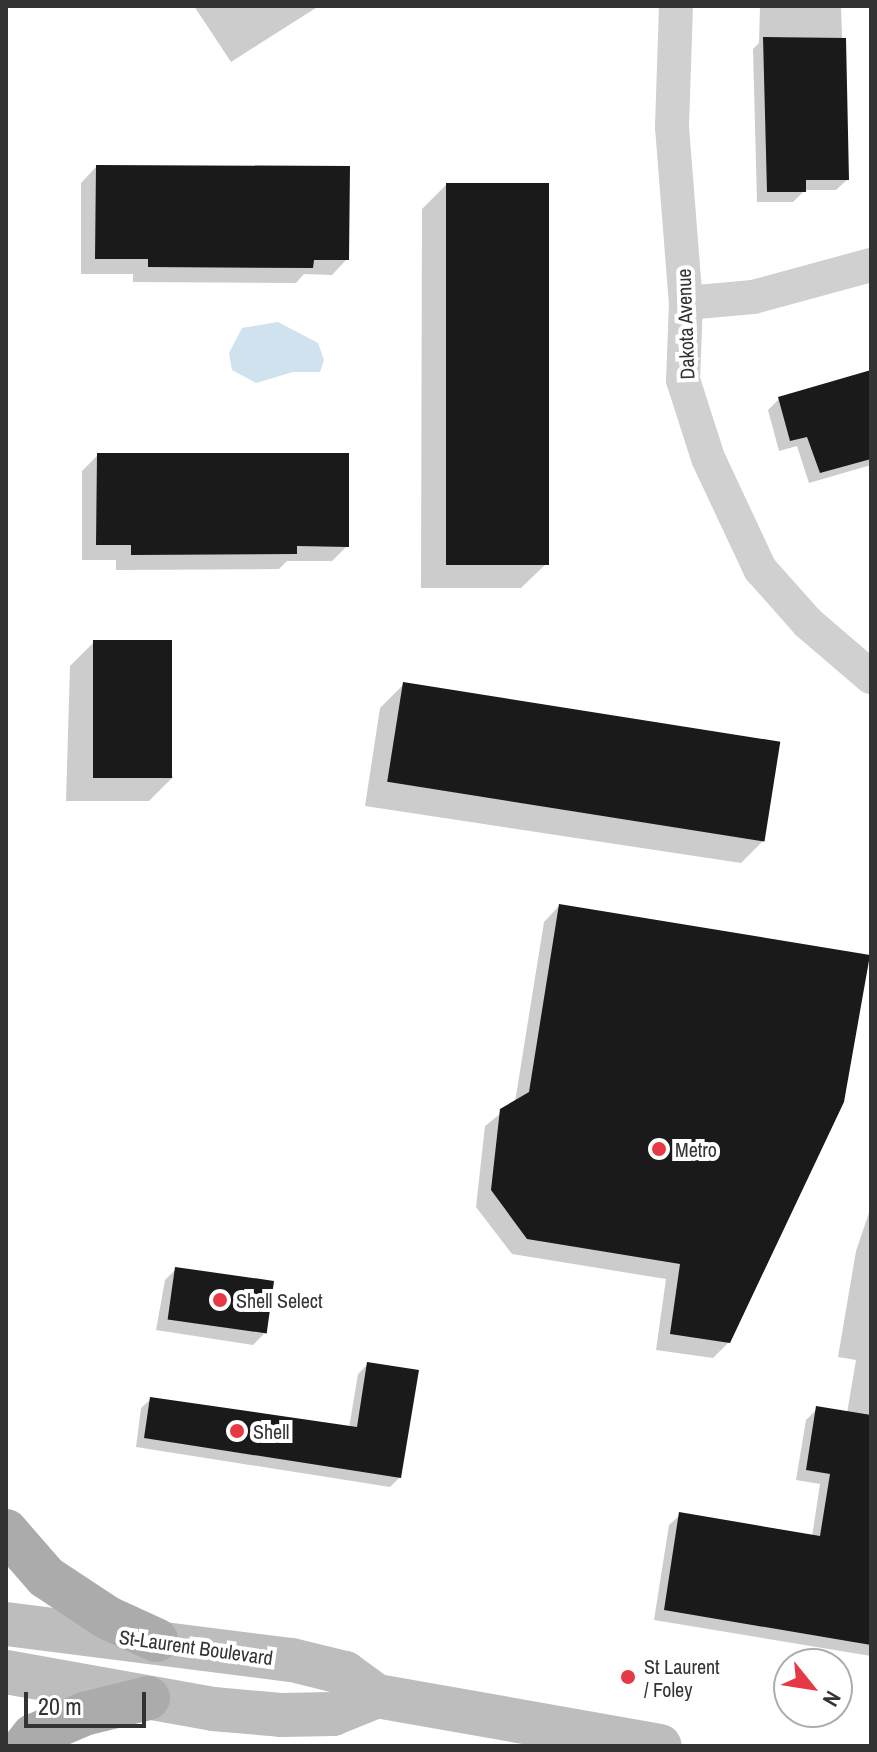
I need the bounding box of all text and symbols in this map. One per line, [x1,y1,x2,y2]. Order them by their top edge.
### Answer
street label: Dakota Avenue [671,268,699,380]
place label: Metro [675,1137,717,1161]
marker: Metro [650,1140,668,1158]
place label: Shell Select [236,1288,323,1312]
marker: Shell Select [211,1291,229,1309]
place label: Shell [253,1419,289,1443]
marker: Shell [228,1422,246,1440]
street label: St-Laurent Boulevard [118,1624,274,1670]
north arrow [773,1648,853,1728]
place label: St Laurent / Foley [644,1654,720,1701]
marker: St Laurent / Foley [619,1668,637,1686]
scale bar [28,1676,150,1726]
text: N [816,1686,848,1712]
text: 20 m [38,1690,82,1722]

